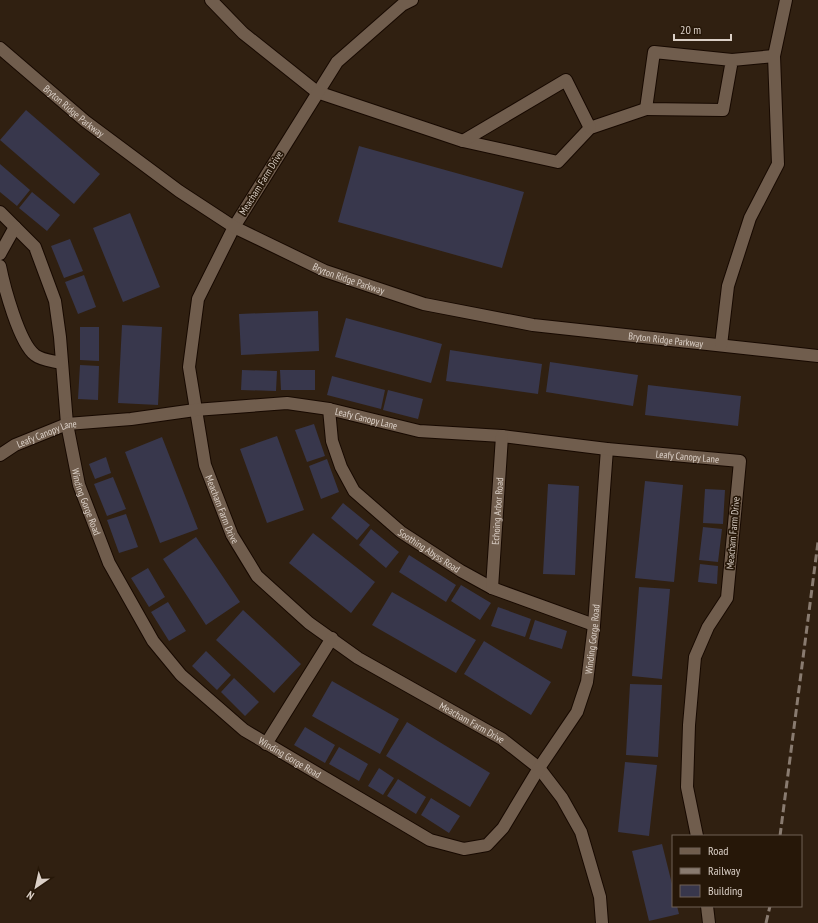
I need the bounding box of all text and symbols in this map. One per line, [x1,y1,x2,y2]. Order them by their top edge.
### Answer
scale bar [674,16,731,42]
text: 20 m [680,22,701,37]
street label: Bryton Ridge Parkway [41,82,107,140]
street label: Meacham Farm Drive [236,149,286,217]
street label: Bryton Ridge Parkway [311,260,387,297]
street label: Bryton Ridge Parkway [628,329,704,350]
street label: Leafy Canopy Lane [334,404,399,432]
street label: Leafy Canopy Lane [15,417,77,450]
street label: Leafy Canopy Lane [655,447,720,466]
street label: Winding Gorge Road [69,467,104,537]
street label: Meacham Farm Drive [203,473,242,546]
street label: Echoing Arbor Road [488,477,506,545]
street label: Meacham Farm Drive [723,496,743,570]
street label: Soothing Abyss Road [396,525,463,575]
street label: Winding Gorge Road [582,604,602,675]
street label: Meacham Farm Drive [437,699,508,746]
street label: Winding Gorge Road [256,734,323,781]
legend [672,835,802,907]
text: Road [708,843,728,858]
text: Railway [708,863,741,878]
north arrow [16,867,56,907]
text: Building [708,883,743,898]
text: N [24,888,37,903]

